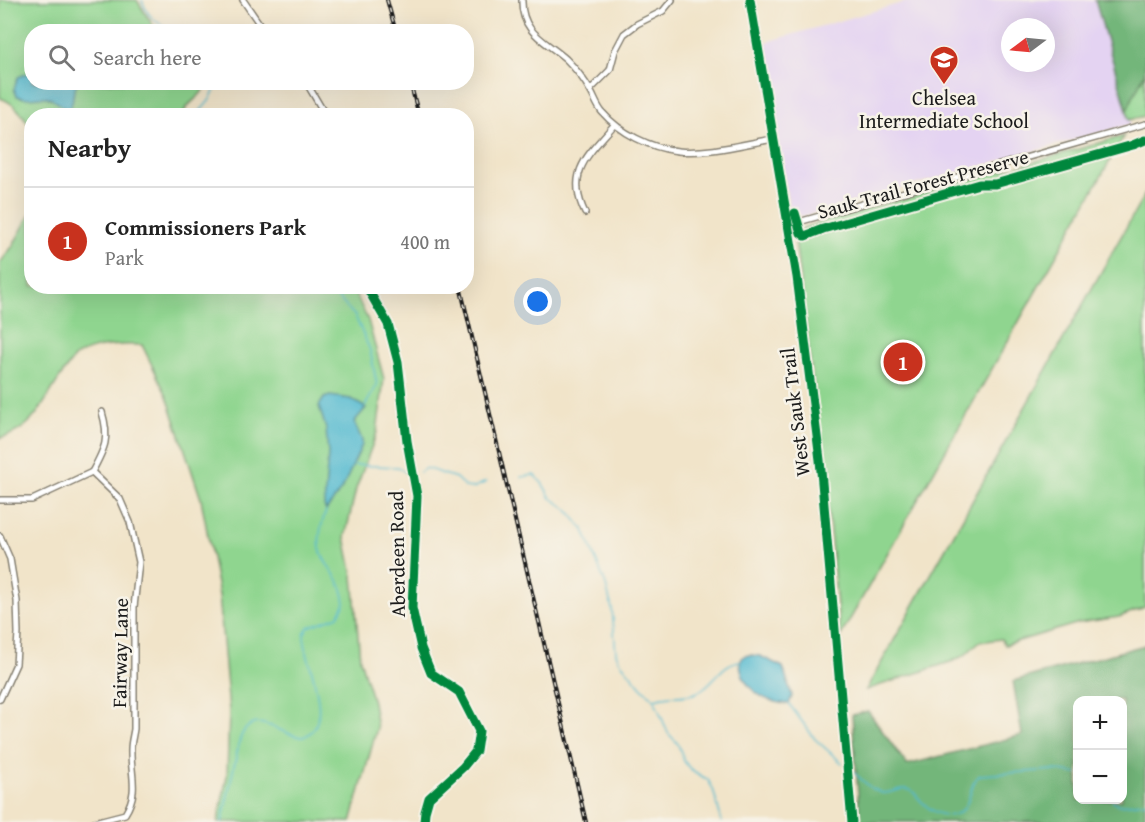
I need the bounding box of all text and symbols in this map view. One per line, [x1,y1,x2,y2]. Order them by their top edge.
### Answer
north arrow [1001,18,1055,72]
search box [24,24,474,90]
icon: search [45,41,78,74]
text: Search here [93,41,202,73]
school or university icon: Chelsea Intermediate School [928,44,960,86]
place label: Chelsea Intermediate School [859,83,1029,135]
text: Nearby [48,128,131,167]
street label: Sauk Trail Forest Preserve [814,141,1032,226]
text: Commissioners Park [105,211,306,243]
text: 1 [62,227,73,256]
text: 400 m [400,227,450,256]
text: Park [105,243,144,272]
your location [523,287,552,316]
pin: 1 [884,340,922,385]
street label: West Sauk Trail [772,346,817,478]
street label: Aberdeen Road [381,490,412,618]
street label: Fairway Lane [104,598,135,708]
map controls [1073,696,1127,804]
button: + [1073,696,1127,750]
button: − [1073,750,1127,804]

